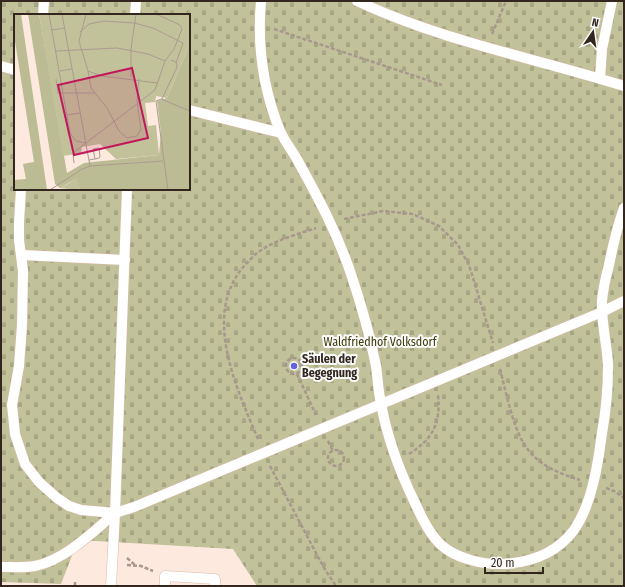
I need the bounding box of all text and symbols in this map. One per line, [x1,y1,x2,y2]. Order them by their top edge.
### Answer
north arrow [573,12,613,52]
inset map [14,14,190,190]
text: N [590,16,600,30]
park label: Waldfriedhof Volksdorf [324,335,438,349]
place label: Säulen der Begegnung [302,352,357,380]
marker: Säulen der Begegnung [289,361,299,371]
scale bar [485,549,543,575]
text: 20 m [491,556,515,570]

